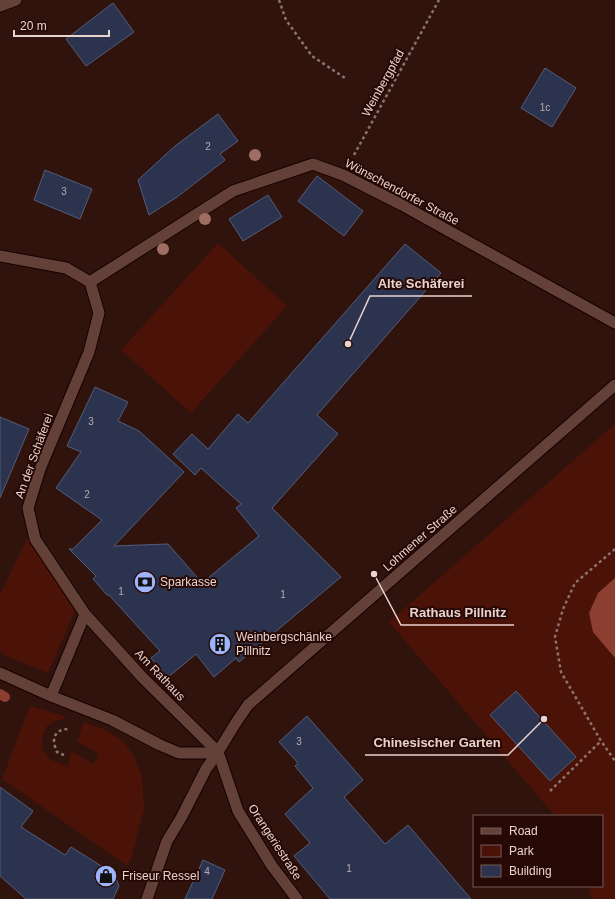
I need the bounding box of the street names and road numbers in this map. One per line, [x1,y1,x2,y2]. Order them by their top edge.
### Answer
street label: Weinbergpfad [359,47,407,119]
street label: Wünschendorfer Straße [342,156,462,228]
street label: An der Schäferei [12,412,56,500]
street label: Lohmener Straße [380,502,460,574]
street label: Am Rathaus [132,646,188,704]
street label: Orangeriestraße [245,802,305,883]

